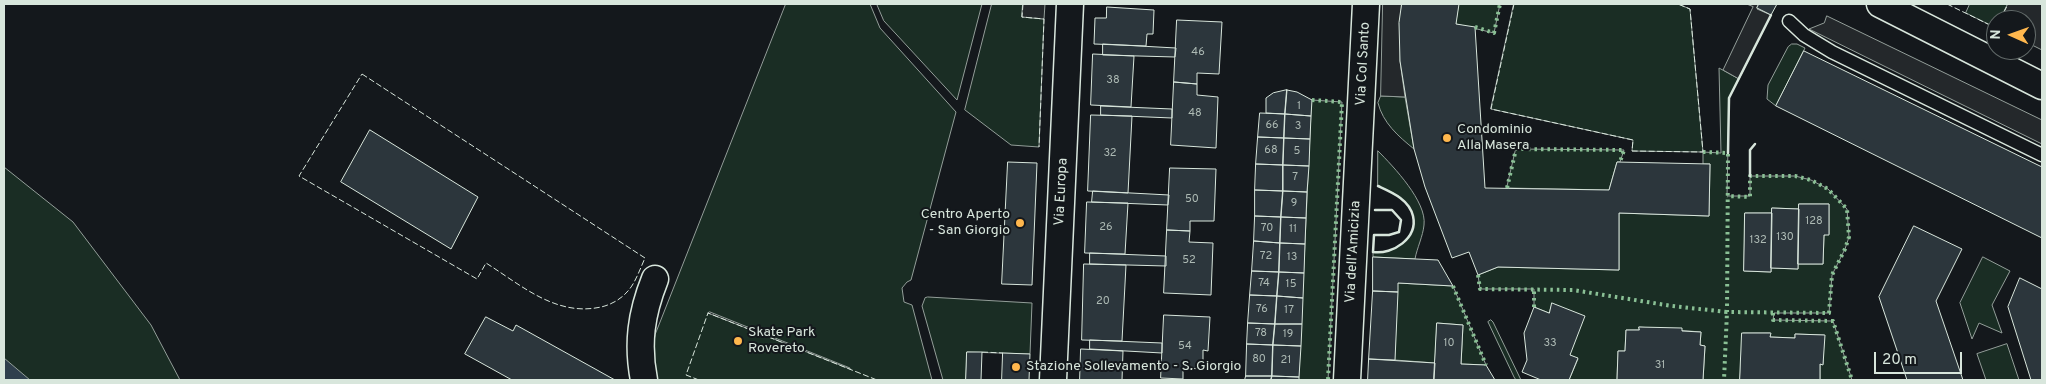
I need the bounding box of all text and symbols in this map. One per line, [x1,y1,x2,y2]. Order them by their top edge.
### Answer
north arrow [1986,10,2036,60]
street label: Via Col Santo [1353,22,1375,106]
text: N [1988,29,2005,40]
house number: 46 [1191,46,1205,60]
house number: 38 [1106,74,1120,88]
house number: 1 [1297,100,1301,114]
house number: 48 [1188,107,1202,121]
house number: 66 [1265,119,1279,133]
house number: 3 [1295,120,1301,134]
place label: Condominio Alla Masera [1457,122,1532,154]
marker: Condominio Alla Masera [1441,132,1453,144]
house number: 68 [1264,144,1278,158]
house number: 5 [1294,145,1300,159]
house number: 32 [1103,147,1117,161]
street label: Via Europa [1052,158,1072,226]
house number: 7 [1292,171,1298,185]
house number: 50 [1185,193,1199,207]
house number: 9 [1291,197,1297,211]
street label: Via dell'Amicizia [1343,200,1365,304]
place label: Centro Aperto - San Giorgio [921,207,1010,240]
house number: 128 [1805,215,1823,229]
marker: Centro Aperto - San Giorgio [1014,217,1026,229]
house number: 26 [1099,221,1113,235]
house number: 70 [1261,222,1273,236]
house number: 11 [1289,223,1297,237]
house number: 130 [1776,231,1794,245]
house number: 132 [1749,234,1767,248]
house number: 72 [1260,250,1272,264]
house number: 13 [1287,251,1297,265]
house number: 52 [1182,254,1196,268]
house number: 74 [1258,277,1270,291]
house number: 15 [1286,278,1296,292]
house number: 20 [1096,295,1110,309]
house number: 76 [1256,303,1268,317]
house number: 17 [1284,304,1294,318]
place label: Skate Park Rovereto [748,325,815,358]
house number: 78 [1255,327,1267,341]
house number: 19 [1283,328,1293,342]
marker: Skate Park Rovereto [732,335,744,347]
house number: 10 [1443,337,1455,351]
house number: 33 [1543,337,1557,351]
house number: 54 [1178,340,1192,354]
scale bar [1876,342,1964,374]
text: 20 m [1882,351,1917,370]
house number: 80 [1252,353,1266,367]
house number: 21 [1281,354,1291,368]
place label: Stazione Sollevamento - S. Giorgio [1026,359,1241,375]
house number: 31 [1655,359,1665,373]
marker: Stazione Sollevamento - S. Giorgio [1010,361,1022,373]

